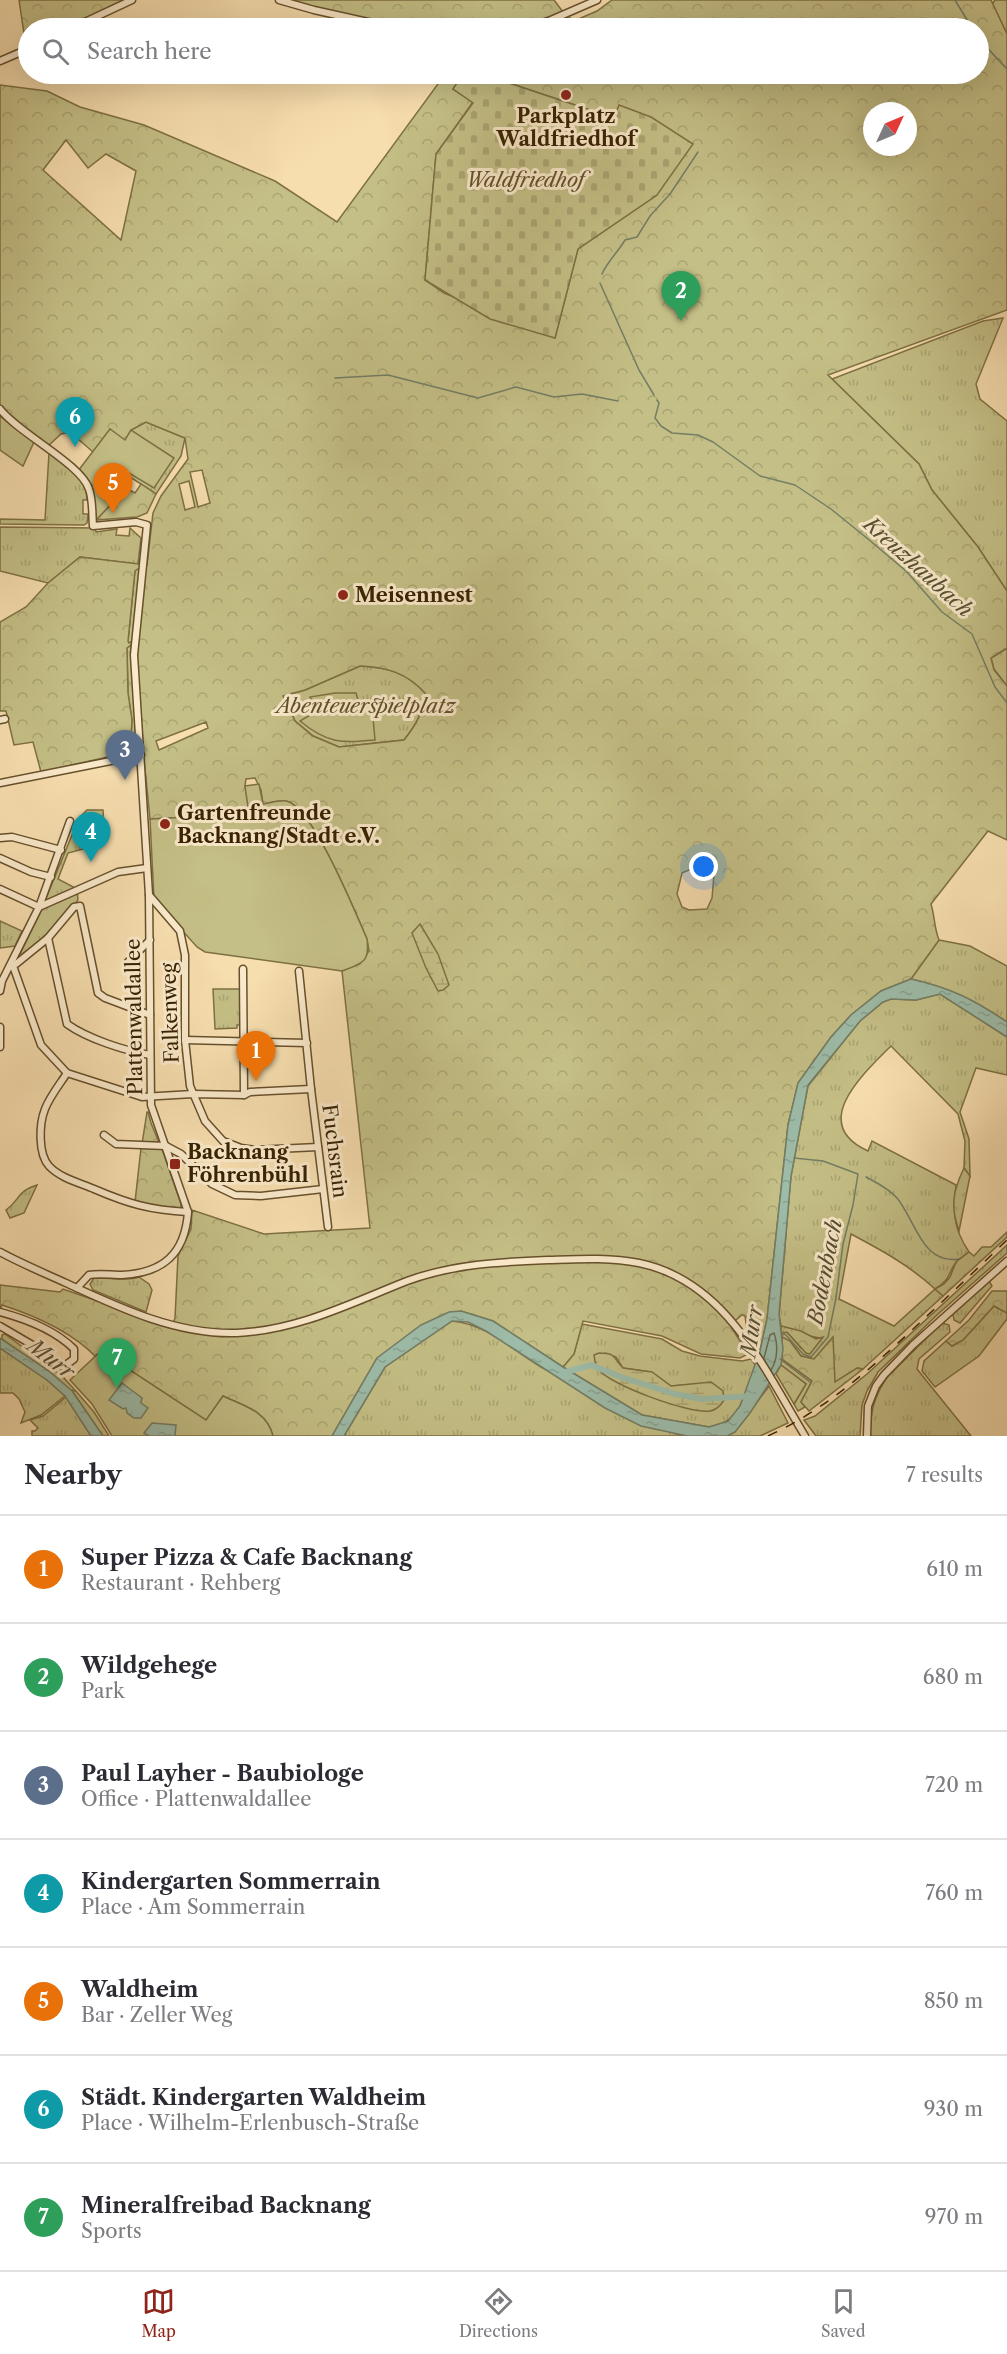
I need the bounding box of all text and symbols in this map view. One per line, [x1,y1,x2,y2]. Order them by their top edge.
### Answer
search box [18,18,989,84]
icon: search [39,35,72,68]
text: Search here [87,38,212,65]
marker: Parkplatz Waldfriedhof [559,88,573,102]
north arrow [863,102,917,156]
place label: Parkplatz Waldfriedhof [495,104,638,151]
park label: Waldfriedhof [466,168,592,192]
pin: 2 [662,272,700,321]
pin: 6 [56,398,94,447]
pin: 5 [94,464,132,513]
water label: Kreuzhaubach [857,510,978,622]
place label: Meisennest [355,583,473,607]
marker: Meisennest [336,588,350,602]
park label: Abenteuerspielplatz [273,694,457,718]
pin: 3 [106,730,144,780]
place label: Gartenfreunde Backnang/Stadt e.V. [177,801,380,848]
pin: 4 [72,812,110,862]
marker: Gartenfreunde Backnang/Stadt e.V. [158,817,172,831]
your location [689,852,718,881]
street label: Plattenwaldallee [121,939,147,1095]
street label: Falkenweg [156,962,184,1064]
pin: 1 [236,1032,276,1081]
street label: Fuchsrain [317,1103,353,1200]
place label: Backnang Föhrenbühl [187,1140,308,1187]
marker: Backnang Föhrenbühl [168,1157,182,1171]
water label: Bodenbach [802,1217,847,1329]
water label: Murr [735,1302,768,1361]
water label: Murr [21,1331,81,1385]
pin: 7 [98,1338,136,1388]
text: Nearby [24,1459,122,1491]
text: 7 results [906,1463,983,1487]
text: Super Pizza & Cafe Backnang [81,1544,412,1571]
text: 1 [39,1557,48,1581]
text: 610 m [926,1557,983,1581]
text: Restaurant · Rehberg [81,1571,280,1595]
text: Wildgehege [81,1652,217,1679]
text: 2 [38,1665,49,1689]
text: 680 m [923,1665,983,1689]
text: Park [81,1679,124,1703]
text: Paul Layher - Baubiologe [81,1760,364,1787]
text: 3 [38,1773,49,1797]
text: 720 m [925,1773,983,1797]
text: Office · Plattenwaldallee [81,1787,311,1811]
text: Kindergarten Sommerrain [81,1868,381,1895]
text: 4 [38,1881,49,1905]
text: 760 m [925,1881,983,1905]
text: Place · Am Sommerrain [81,1895,305,1919]
text: Waldheim [81,1976,199,2003]
text: 5 [38,1989,49,2013]
text: 850 m [924,1989,983,2013]
text: Bar · Zeller Weg [81,2003,232,2027]
text: Städt. Kindergarten Waldheim [81,2084,426,2111]
text: 6 [38,2097,49,2121]
text: 930 m [924,2097,983,2121]
text: Place · Wilhelm-Erlenbusch-Straße [81,2111,419,2135]
text: Mineralfreibad Backnang [81,2192,371,2219]
text: 7 [38,2205,49,2229]
text: 970 m [925,2205,983,2229]
text: Sports [81,2219,142,2243]
tab: Map [142,2285,176,2341]
tab: Directions [459,2285,538,2341]
tab: Saved [821,2285,865,2341]

